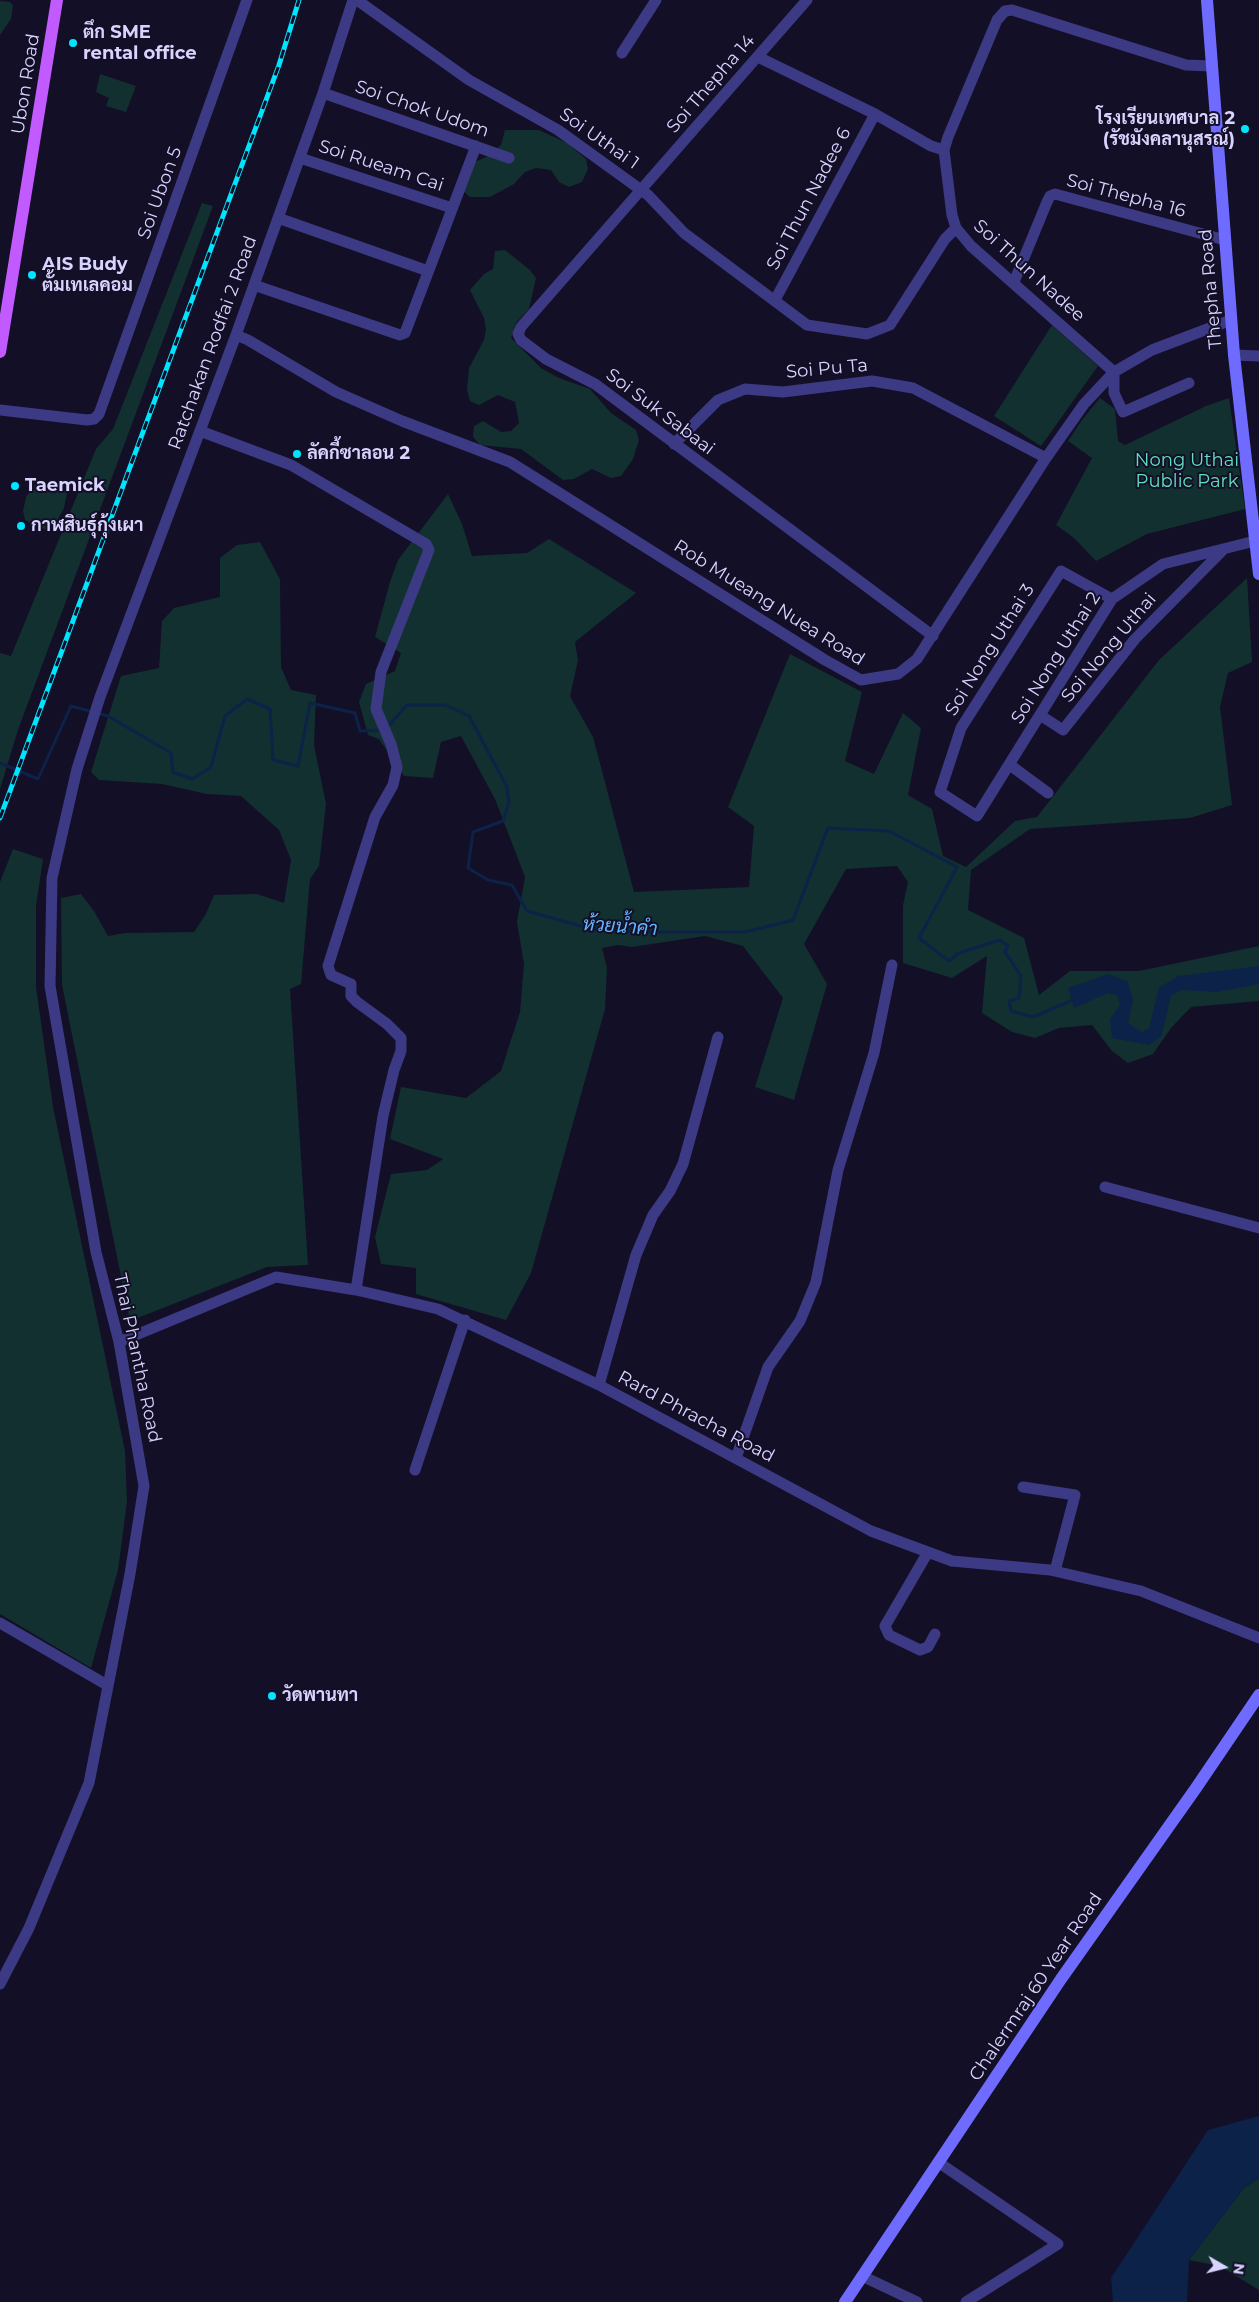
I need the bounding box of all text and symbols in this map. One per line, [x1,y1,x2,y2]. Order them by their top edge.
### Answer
place label: ตึก SME rental office [83,22,197,64]
street label: Soi Thepha 14 [662,30,760,138]
street label: Ubon Road [7,32,45,136]
marker: ตึก SME rental office [67,37,79,49]
street label: Soi Chok Udom [352,76,492,142]
street label: Soi Uthai 1 [555,104,643,174]
place label: โรงเรียนเทศบาล 2 (รัชมังคลานุสรณ์) [1096,108,1235,150]
marker: โรงเรียนเทศบาล 2 (รัชมังคลานุสรณ์) [1239,123,1251,135]
street label: Soi Thun Nadee 6 [762,124,856,274]
street label: Soi Rueam Cai [316,136,446,196]
street label: Soi Ubon 5 [133,144,187,242]
street label: Soi Thepha 16 [1064,170,1188,222]
street label: Soi Thun Nadee [969,215,1089,327]
street label: Thepha Road [1195,228,1227,350]
street label: Ratchakan Rodfai 2 Road [164,233,262,453]
place label: AIS Budy ตั้มเทเลคอม [42,254,133,296]
marker: AIS Budy ตั้มเทเลคอม [26,269,38,281]
street label: Soi Pu Ta [785,355,869,383]
street label: Soi Suk Sabaai [601,364,719,460]
place label: ลัคกี้ซาลอน 2 [307,443,410,465]
marker: ลัคกี้ซาลอน 2 [291,448,303,460]
park label: Nong Uthai Public Park [1135,450,1239,492]
place label: Taemick [25,475,105,497]
marker: Taemick [9,480,21,492]
place label: กาฬสินธุ์กุ้งเผา [31,515,143,537]
marker: กาฬสินธุ์กุ้งเผา [15,520,27,532]
street label: Rob Mueang Nuea Road [670,535,868,671]
street label: Soi Nong Uthai 3 [941,580,1039,720]
street label: Soi Nong Uthai 2 [1007,588,1105,728]
street label: Soi Nong Uthai [1057,589,1161,707]
water label: ห้วยน้ำคำ [582,913,658,941]
street label: Thai Phantha Road [109,1271,165,1445]
street label: Rard Phracha Road [614,1367,778,1467]
place label: วัดพานทา [282,1685,358,1707]
marker: วัดพานทา [266,1690,278,1702]
street label: Chalermraj 60 Year Road [965,1889,1107,2085]
north arrow [1199,2242,1249,2292]
text: N [1229,2262,1249,2276]

